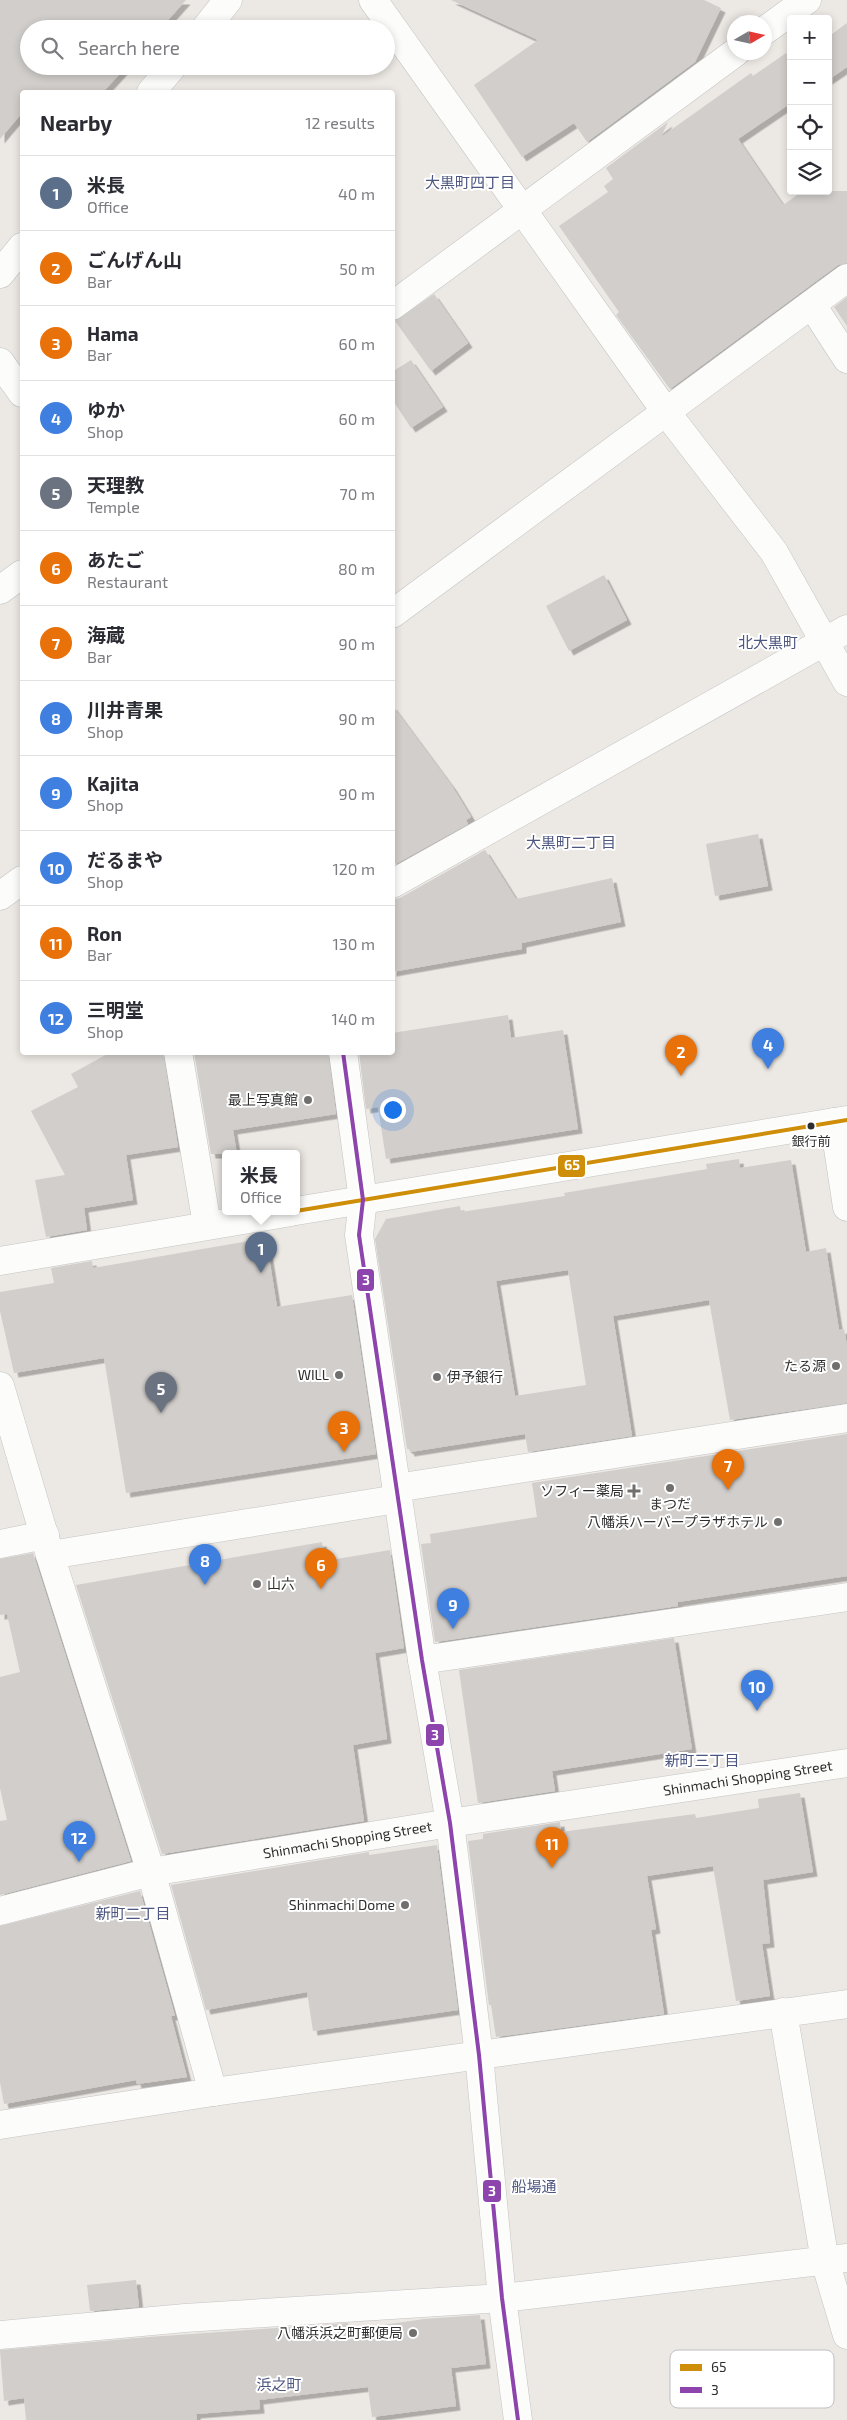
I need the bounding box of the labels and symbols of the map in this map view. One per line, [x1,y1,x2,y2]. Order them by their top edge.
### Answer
north arrow [727,15,772,60]
district label: 大黒町四丁目 [425,173,515,191]
district label: 北大黒町 [738,633,798,651]
district label: 大黒町二丁目 [526,833,616,851]
pin: 4 [752,1028,784,1069]
pin: 2 [665,1035,697,1076]
place label: 最上写真館 [228,1091,298,1108]
marker: 最上写真館 [302,1094,314,1106]
your location [380,1097,406,1123]
marker: 銀行前 [806,1121,816,1131]
place label: 銀行前 [791,1133,831,1149]
line badge: 65 [557,1154,586,1178]
text: 65 [564,1156,580,1173]
pin: 1 [245,1232,277,1273]
line badge: 3 [356,1268,375,1292]
text: 3 [362,1271,370,1288]
place label: たる源 [784,1357,826,1374]
marker: たる源 [830,1360,842,1372]
place label: WILL [298,1366,329,1383]
place label: 伊予銀行 [447,1368,503,1385]
marker: WILL [333,1369,345,1381]
marker: 伊予銀行 [431,1371,443,1383]
pin: 5 [145,1372,177,1413]
pin: 3 [328,1411,360,1452]
pin: 7 [712,1449,744,1490]
place label: ソフィー薬局 [540,1482,624,1499]
marker: まつだ [664,1482,676,1494]
marker: ソフィー薬局 [628,1485,640,1497]
place label: まつだ [649,1495,691,1512]
place label: 八幡浜ハーバープラザホテル [587,1513,768,1530]
marker: 八幡浜ハーバープラザホテル [772,1516,784,1528]
pin: 8 [189,1544,221,1585]
pin: 6 [305,1548,337,1589]
place label: 山六 [267,1575,295,1592]
marker: 山六 [251,1578,263,1590]
pin: 9 [437,1588,469,1629]
pin: 10 [741,1670,773,1711]
line badge: 3 [425,1723,445,1747]
text: 3 [431,1726,439,1743]
district label: 新町三丁目 [664,1751,740,1769]
street label: Shinmachi Shopping Street [662,1756,833,1799]
street label: Shinmachi Shopping Street [262,1817,433,1862]
pin: 12 [63,1821,95,1862]
pin: 11 [536,1827,568,1868]
place label: Shinmachi Dome [289,1896,395,1913]
marker: Shinmachi Dome [399,1899,411,1911]
district label: 新町二丁目 [95,1904,171,1922]
district label: 船場通 [511,2177,557,2195]
line badge: 3 [482,2179,502,2203]
text: 3 [488,2182,496,2199]
place label: 八幡浜浜之町郵便局 [277,2324,403,2341]
marker: 八幡浜浜之町郵便局 [407,2327,419,2339]
legend [670,2350,834,2408]
text: 65 [711,2358,727,2375]
district label: 浜之町 [256,2375,302,2393]
text: 3 [711,2381,719,2398]

